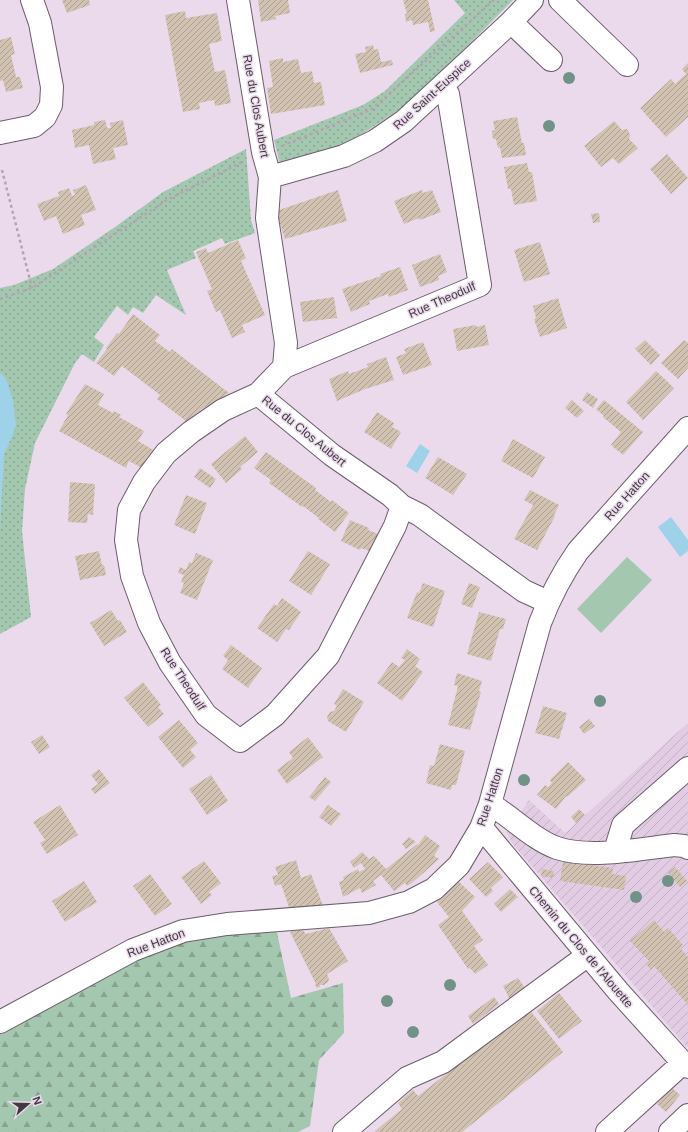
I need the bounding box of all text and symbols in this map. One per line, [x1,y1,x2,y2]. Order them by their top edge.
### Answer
street label: Rue du Clos Aubert [240,54,272,159]
street label: Rue Saint-Euspice [390,55,474,132]
street label: Rue Theodulf [406,279,478,321]
street label: Rue du Clos Aubert [259,393,349,470]
street label: Rue Hatton [601,469,653,523]
street label: Rue Theodulf [158,645,209,713]
street label: Rue Hatton [474,766,506,828]
street label: Chemin du Clos de l'Alouette [526,883,636,1011]
street label: Rue Hatton [125,926,187,960]
north arrow [8,1084,48,1124]
text: N [30,1095,44,1106]

